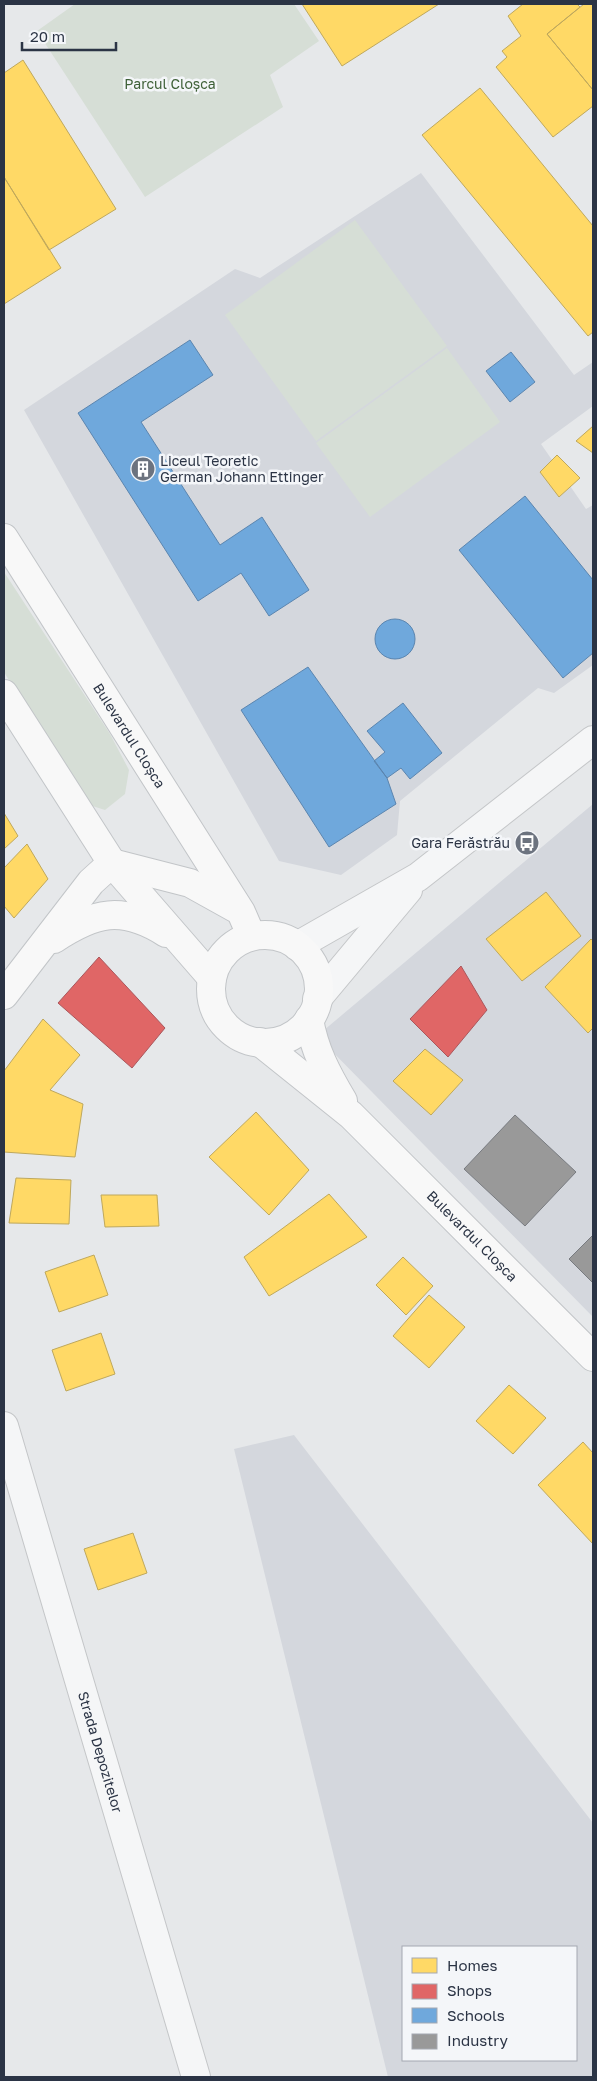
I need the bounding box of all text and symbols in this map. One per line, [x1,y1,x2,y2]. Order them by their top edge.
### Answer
scale bar [22,20,116,52]
text: 20 m [30,27,65,45]
park label: Parcul Cloșca [124,75,216,92]
place label: Liceul Teoretic German Johann Ettinger [160,452,324,485]
building icon: Liceul Teoretic German Johann Ettinger [130,456,156,482]
street label: Bulevardul Cloșca [90,680,169,791]
bus stop icon: Gara Ferăstrău [514,830,540,856]
place label: Gara Ferăstrău [411,834,510,851]
street label: Bulevardul Cloșca [424,1187,521,1285]
street label: Strada Depozitelor [75,1689,127,1815]
legend [402,1946,577,2061]
text: Homes [447,1956,497,1974]
text: Shops [447,1981,492,1999]
text: Schools [447,2006,505,2024]
text: Industry [447,2031,508,2049]

